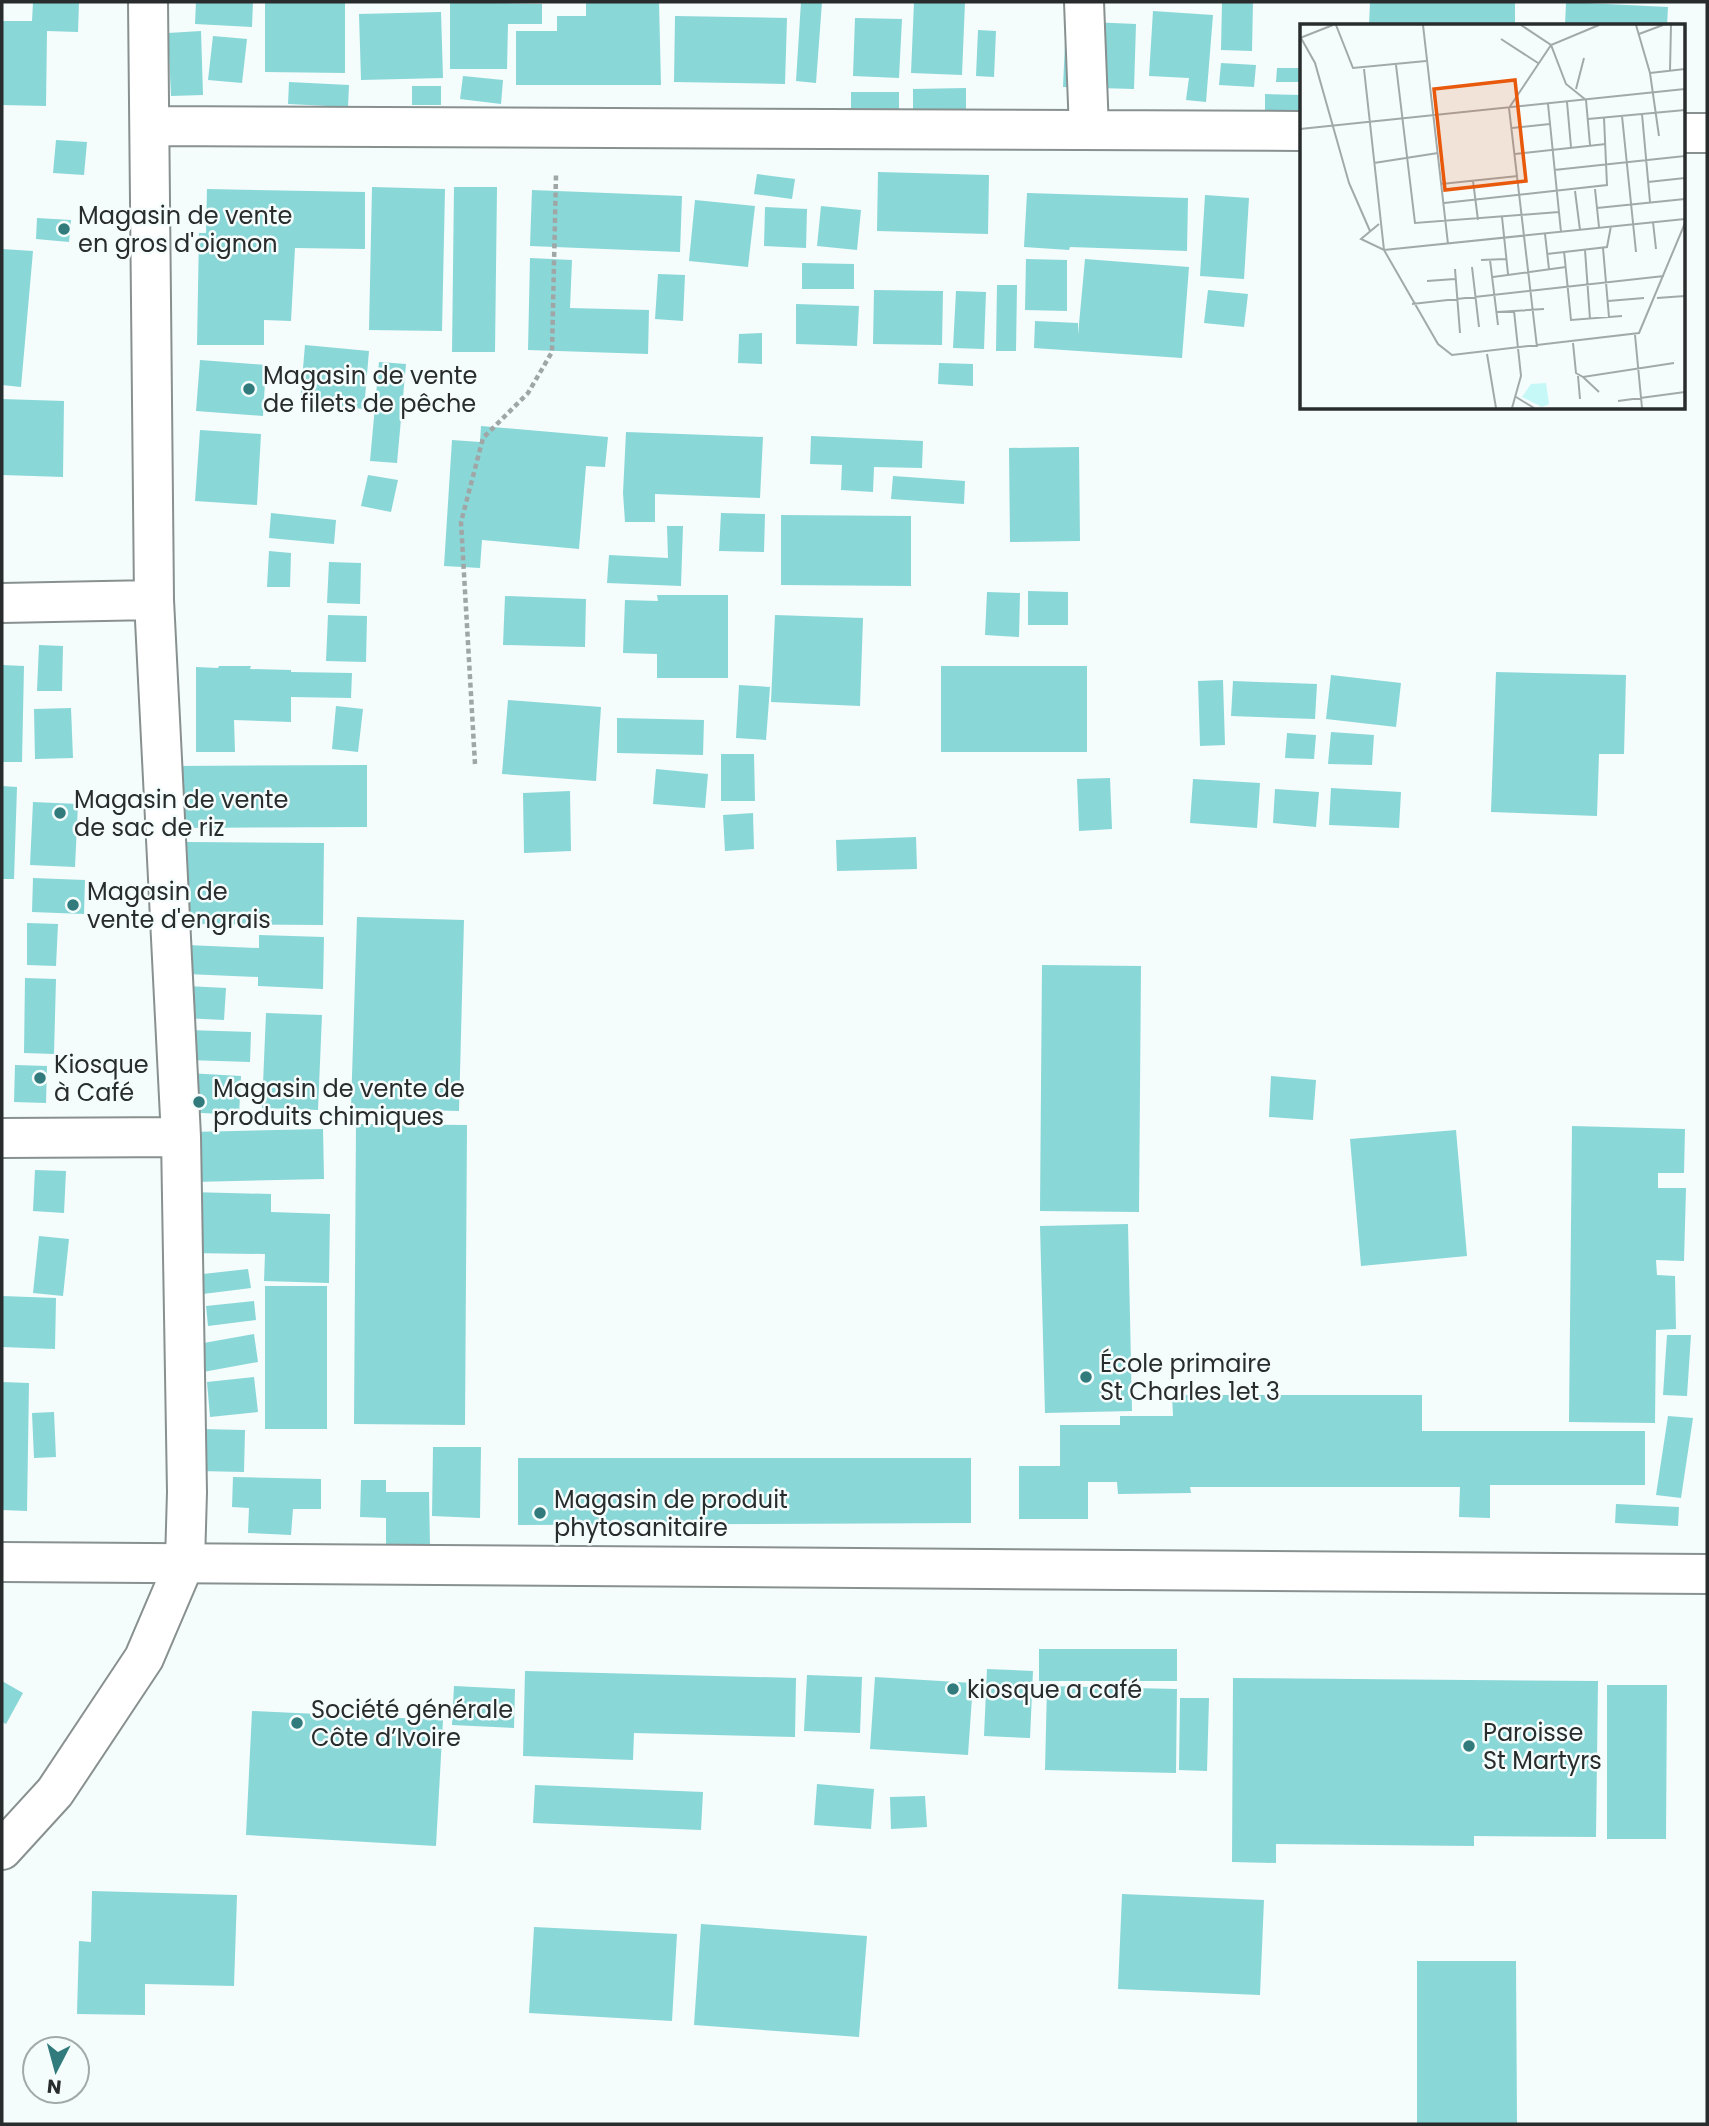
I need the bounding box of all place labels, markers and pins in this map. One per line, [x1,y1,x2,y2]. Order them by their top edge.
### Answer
place label: Magasin de vente en gros d'oignon [78,199,292,260]
marker: Magasin de vente en gros d'oignon [56,221,72,237]
place label: Magasin de vente de filets de pêche [263,359,477,420]
marker: Magasin de vente de filets de pêche [241,381,257,397]
place label: Magasin de vente de sac de riz [74,783,288,844]
marker: Magasin de vente de sac de riz [52,805,68,821]
place label: Magasin de vente d'engrais [87,875,271,936]
marker: Magasin de vente d'engrais [65,897,81,913]
place label: Kiosque à Café [54,1048,149,1109]
marker: Kiosque à Café [32,1070,48,1086]
place label: Magasin de vente de produits chimiques [213,1072,465,1133]
marker: Magasin de vente de produits chimiques [191,1094,207,1110]
place label: École primaire St Charles 1et 3 [1100,1347,1280,1408]
marker: École primaire St Charles 1et 3 [1078,1369,1094,1385]
place label: Magasin de produit phytosanitaire [554,1483,788,1544]
marker: Magasin de produit phytosanitaire [532,1505,548,1521]
place label: kiosque a café [967,1673,1142,1706]
marker: kiosque a café [945,1681,961,1697]
place label: Société générale Côte d’Ivoire [311,1693,513,1754]
marker: Société générale Côte d’Ivoire [289,1715,305,1731]
place label: Paroisse St Martyrs [1483,1716,1602,1777]
marker: Paroisse St Martyrs [1461,1738,1477,1754]

